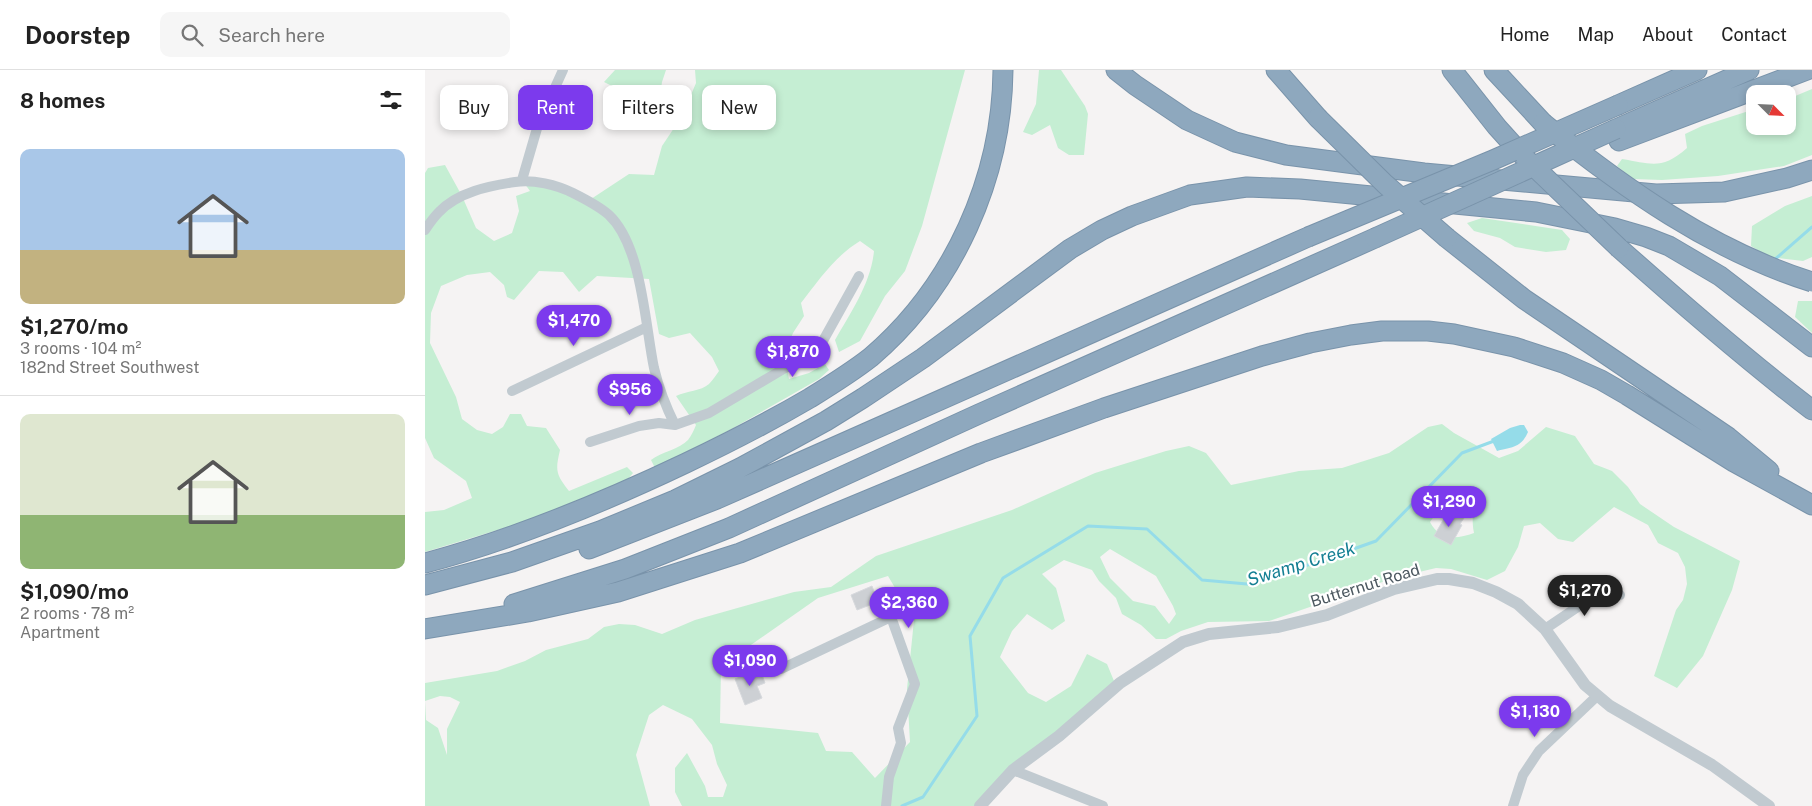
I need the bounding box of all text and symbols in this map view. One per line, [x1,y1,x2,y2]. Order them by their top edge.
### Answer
search box [160,12,510,57]
text: Doorstep [25,21,130,49]
icon: search [178,21,206,49]
text: Search here [218,24,325,46]
text: Home [1500,24,1550,45]
text: Map [1578,24,1614,45]
text: About [1642,24,1693,45]
text: Contact [1721,24,1787,45]
chip: Buy [440,85,508,130]
chip: Rent [518,85,593,130]
chip: Filters [603,85,692,130]
chip: New [702,85,776,130]
north arrow [1746,85,1796,135]
map controls [1746,85,1796,135]
icon: filters [377,86,405,114]
text: 8 homes [20,88,105,113]
icon: home [168,181,258,271]
pin: $1,470 [533,304,615,347]
text: $1,470 [548,311,600,330]
text: $1,270/mo [20,314,128,339]
pin: $1,870 [752,336,834,378]
text: 3 rooms · 104 m² [20,339,141,358]
text: $1,870 [767,342,819,361]
text: 182nd Street Southwest [20,358,199,377]
pin: $956 [600,374,660,416]
text: $956 [609,380,651,399]
icon: home [168,447,258,537]
pin: $1,290 [1408,486,1490,528]
text: $1,290 [1422,492,1476,511]
water label: Swamp Creek [1244,537,1358,590]
street label: Butternut Road [1308,560,1422,611]
pin: $1,270 [1544,574,1626,617]
text: $1,090/mo [20,579,129,604]
text: $1,270 [1559,581,1611,600]
pin: $2,360 [868,586,950,629]
text: $2,360 [881,593,937,612]
text: 2 rooms · 78 m² [20,604,134,623]
text: Apartment [20,623,100,642]
pin: $1,090 [709,644,791,687]
text: $1,090 [723,651,777,670]
pin: $1,130 [1494,696,1576,738]
text: $1,130 [1510,702,1560,721]

